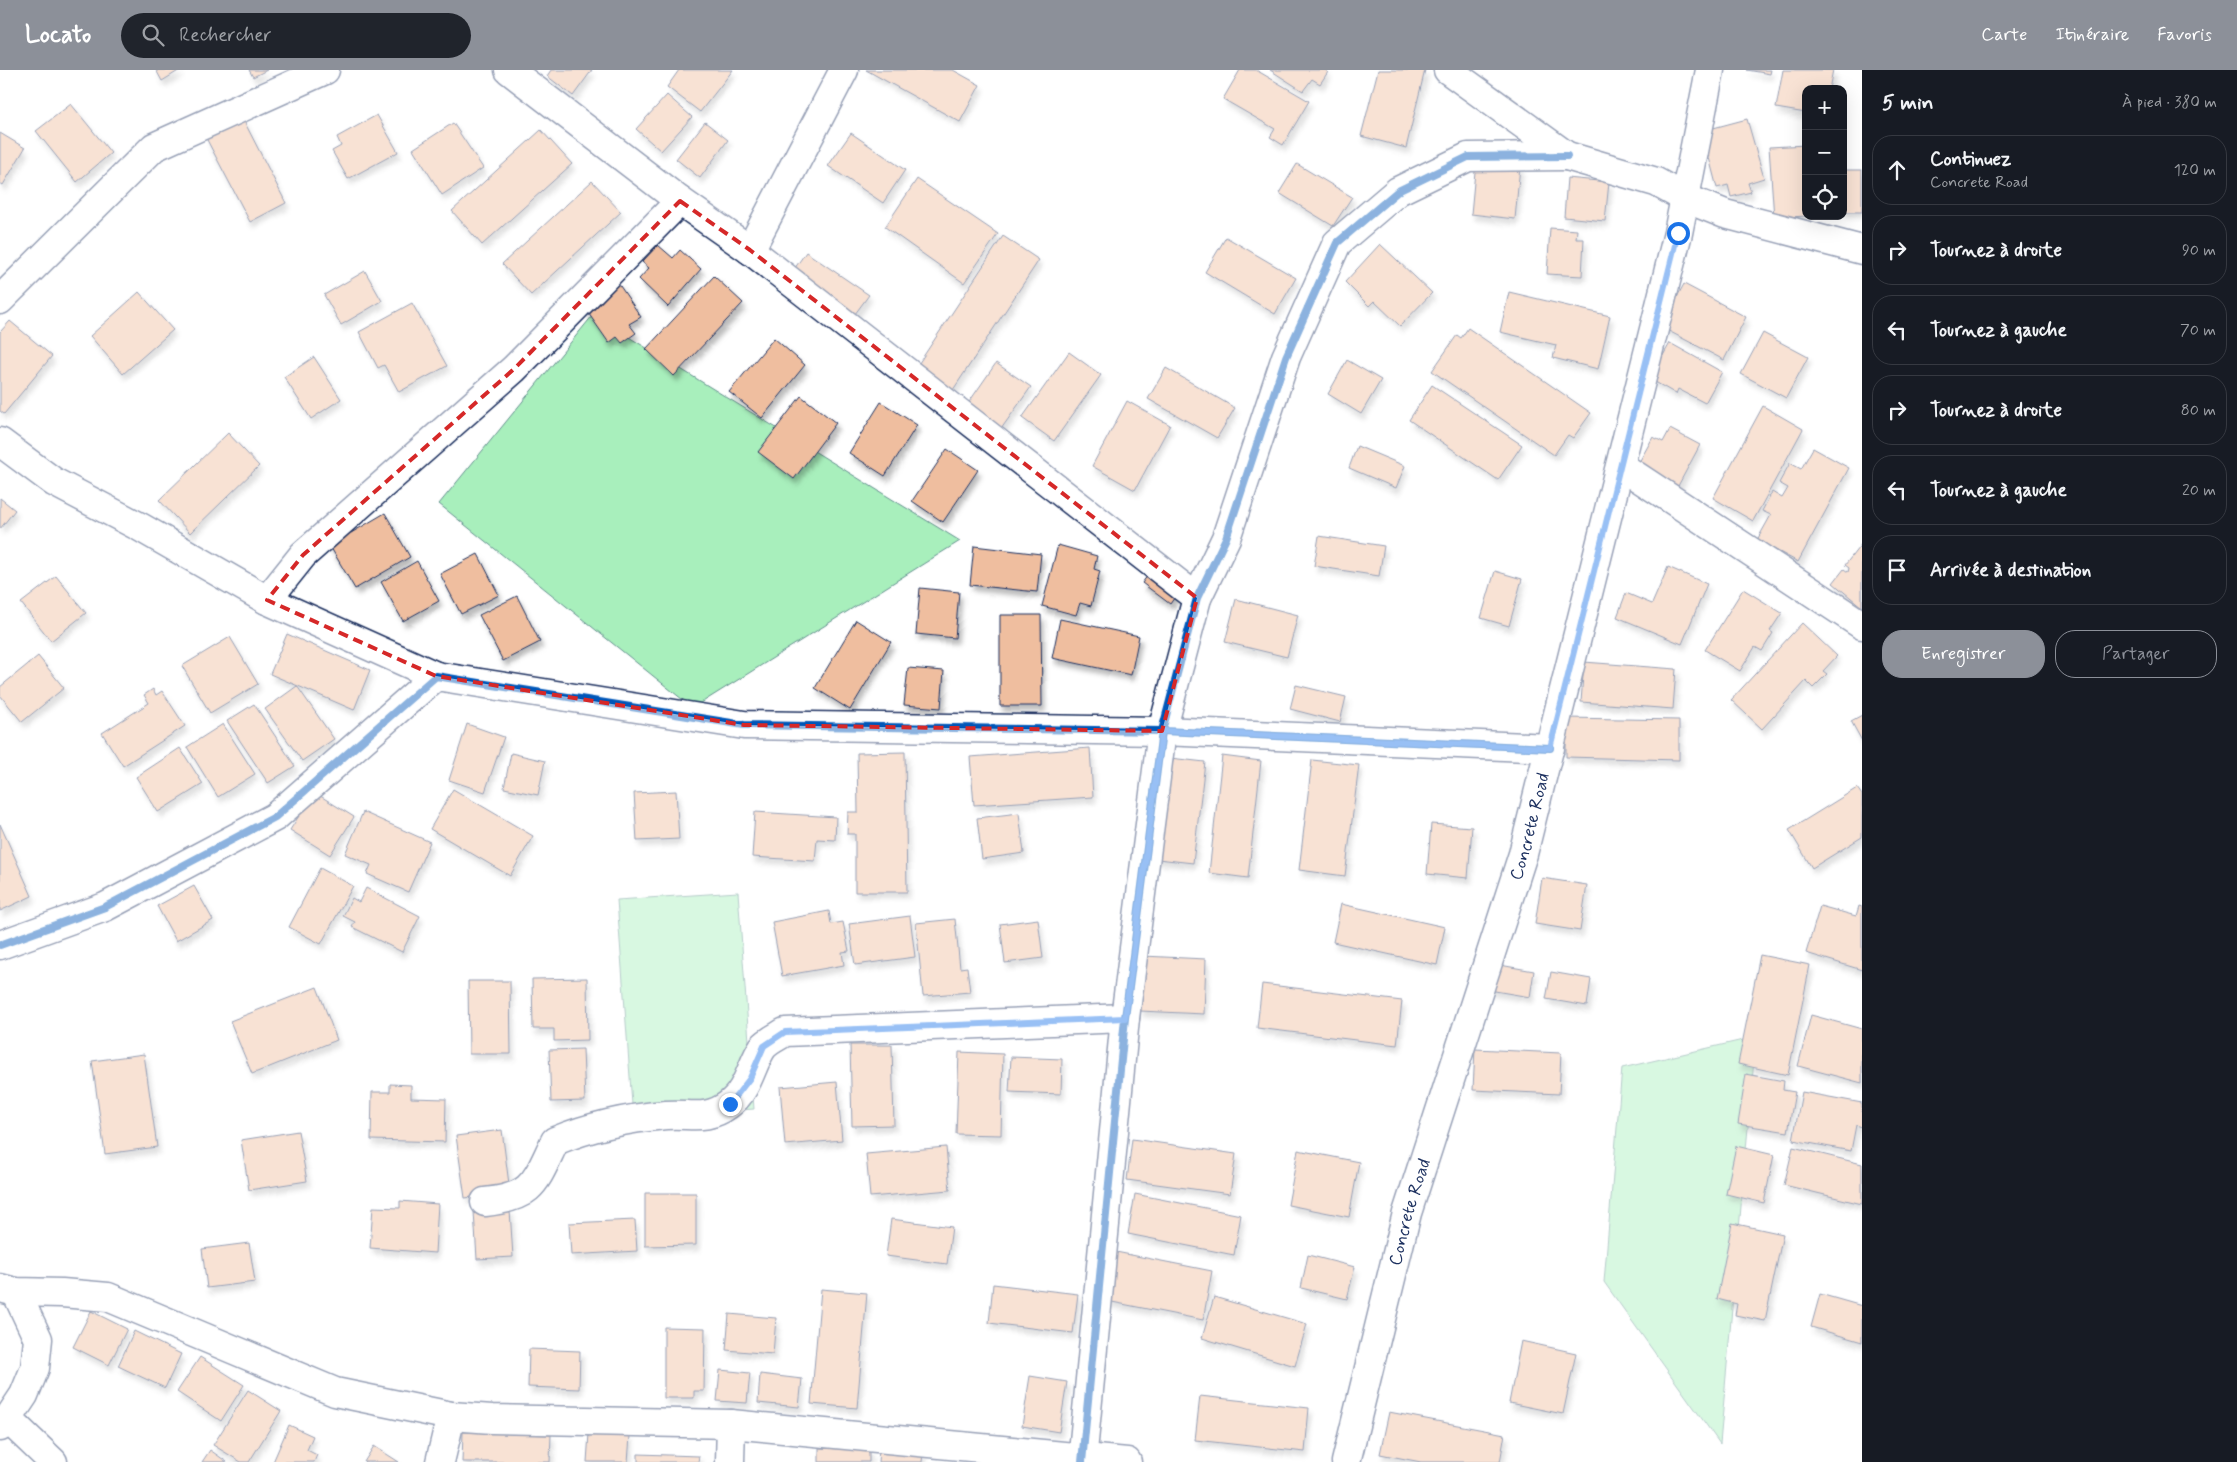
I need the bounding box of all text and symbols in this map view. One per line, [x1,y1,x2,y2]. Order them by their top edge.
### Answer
search box [121,13,471,58]
text: Locato [25,20,91,51]
icon: search [139,21,167,49]
text: Rechercher [179,23,272,48]
text: Carte [1981,23,2027,47]
text: Itinéraire [2055,23,2129,47]
text: Favoris [2157,23,2212,47]
map controls [1802,85,1847,220]
button: + [1802,85,1847,130]
text: 5 min [1882,89,1934,117]
text: À pied · 380 m [2122,92,2217,113]
button: − [1802,130,1847,175]
text: Continuez [1930,147,2011,172]
icon: ahead [1883,156,1911,184]
text: 120 m [2174,160,2216,181]
text: Concrete Road [1930,172,2028,193]
button: locate [1802,175,1847,220]
route start [1667,222,1690,245]
icon: right [1883,236,1911,264]
text: Tournez à droite [1930,238,2062,263]
text: 90 m [2182,240,2216,261]
icon: left [1883,316,1911,344]
text: Tournez à gauche [1930,318,2067,343]
text: 70 m [2180,320,2216,341]
icon: right [1883,396,1911,424]
text: Tournez à droite [1930,398,2062,423]
text: 80 m [2181,400,2216,421]
icon: left [1883,476,1911,504]
text: Tournez à gauche [1930,478,2067,503]
text: 20 m [2182,480,2216,501]
icon: arrive [1883,556,1911,584]
text: Arrivée à destination [1930,558,2091,583]
button: Enregistrer [1882,630,2045,678]
button: Partager [2055,630,2217,678]
street label: Concrete Road [1504,770,1556,884]
route end [719,1093,742,1116]
street label: Concrete Road [1384,1156,1437,1268]

